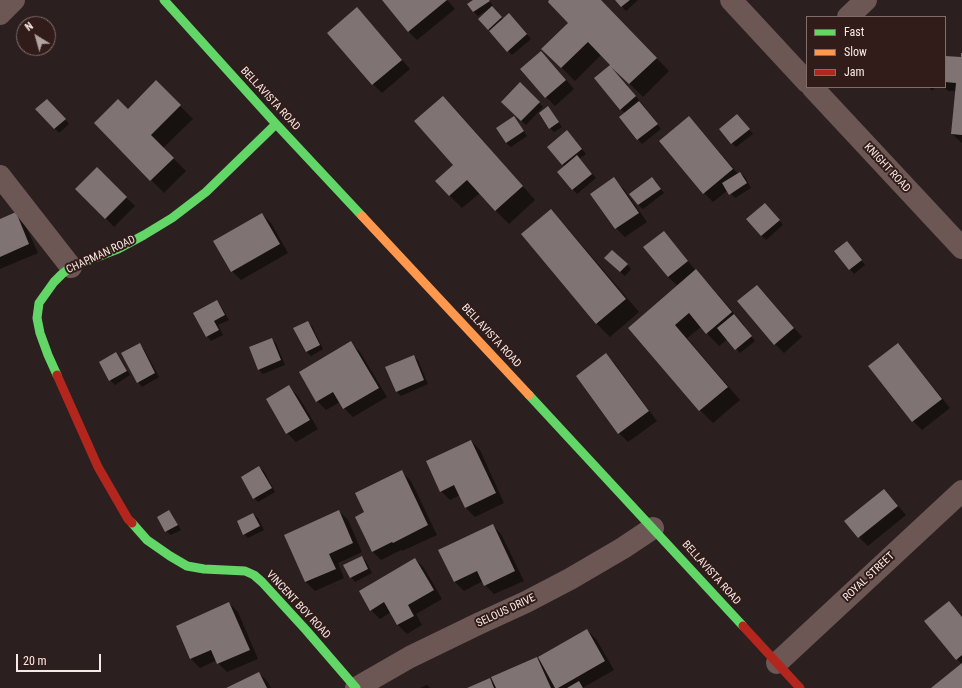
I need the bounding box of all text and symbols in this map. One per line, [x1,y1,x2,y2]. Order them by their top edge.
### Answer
north arrow [16,16,56,56]
legend [806,16,946,88]
text: N [22,20,36,34]
text: Fast [844,25,864,39]
text: Slow [844,45,867,59]
street label: BELLAVISTA ROAD [237,65,303,133]
text: Jam [844,65,865,79]
street label: KNIGHT ROAD [861,141,913,195]
street label: CHAPMAN ROAD [64,233,138,277]
street label: BELLAVISTA ROAD [458,302,524,370]
street label: BELLAVISTA ROAD [679,538,743,608]
street label: ROYAL STREET [841,550,897,604]
street label: VINCENT BOY ROAD [263,568,333,642]
street label: SELOUS DRIVE [474,592,538,630]
scale bar [18,646,103,672]
text: 20 m [23,654,47,668]

